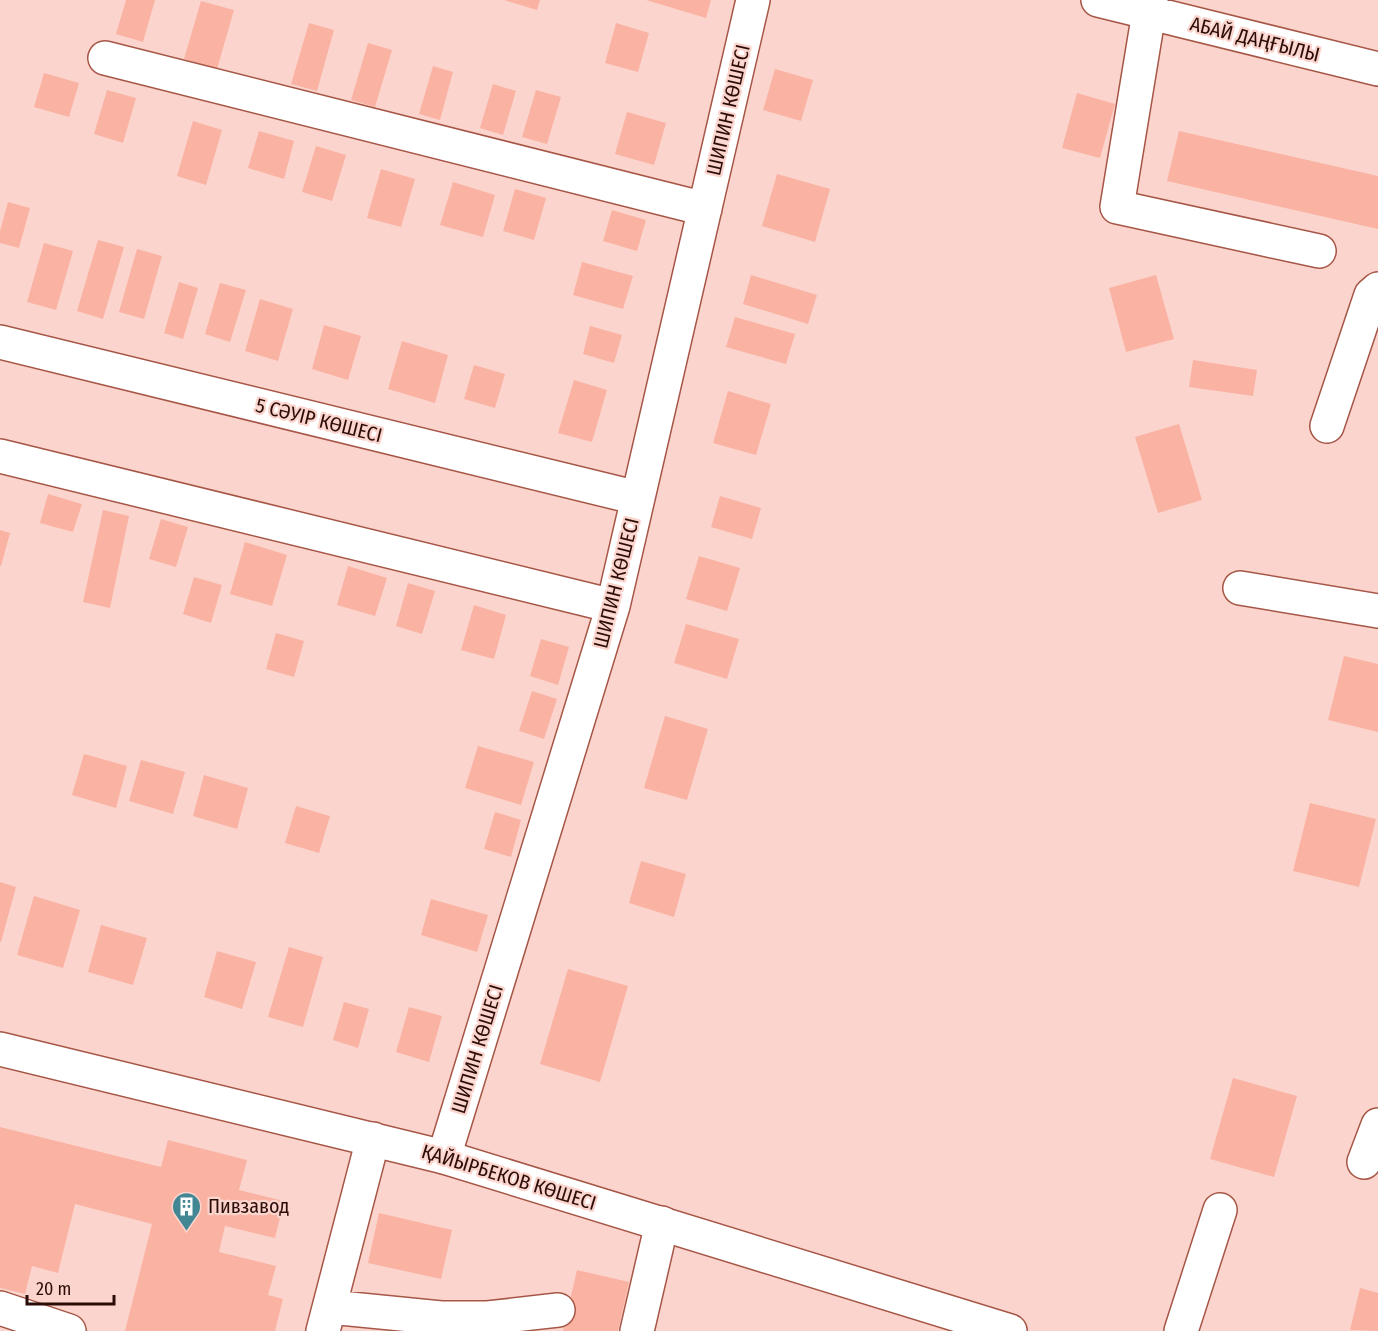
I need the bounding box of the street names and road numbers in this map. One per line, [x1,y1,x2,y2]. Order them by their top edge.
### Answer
street label: АБАЙ ДАҢҒЫЛЫ [1188,11,1322,67]
street label: ШИПИН КӨШЕСІ [701,42,755,178]
street label: 5 СӘУІР КӨШЕСІ [253,393,385,447]
street label: ШИПИН КӨШЕСІ [588,515,644,651]
street label: ШИПИН КӨШЕСІ [446,982,508,1116]
street label: ҚАЙЫРБЕКОВ КӨШЕСІ [419,1139,599,1215]

